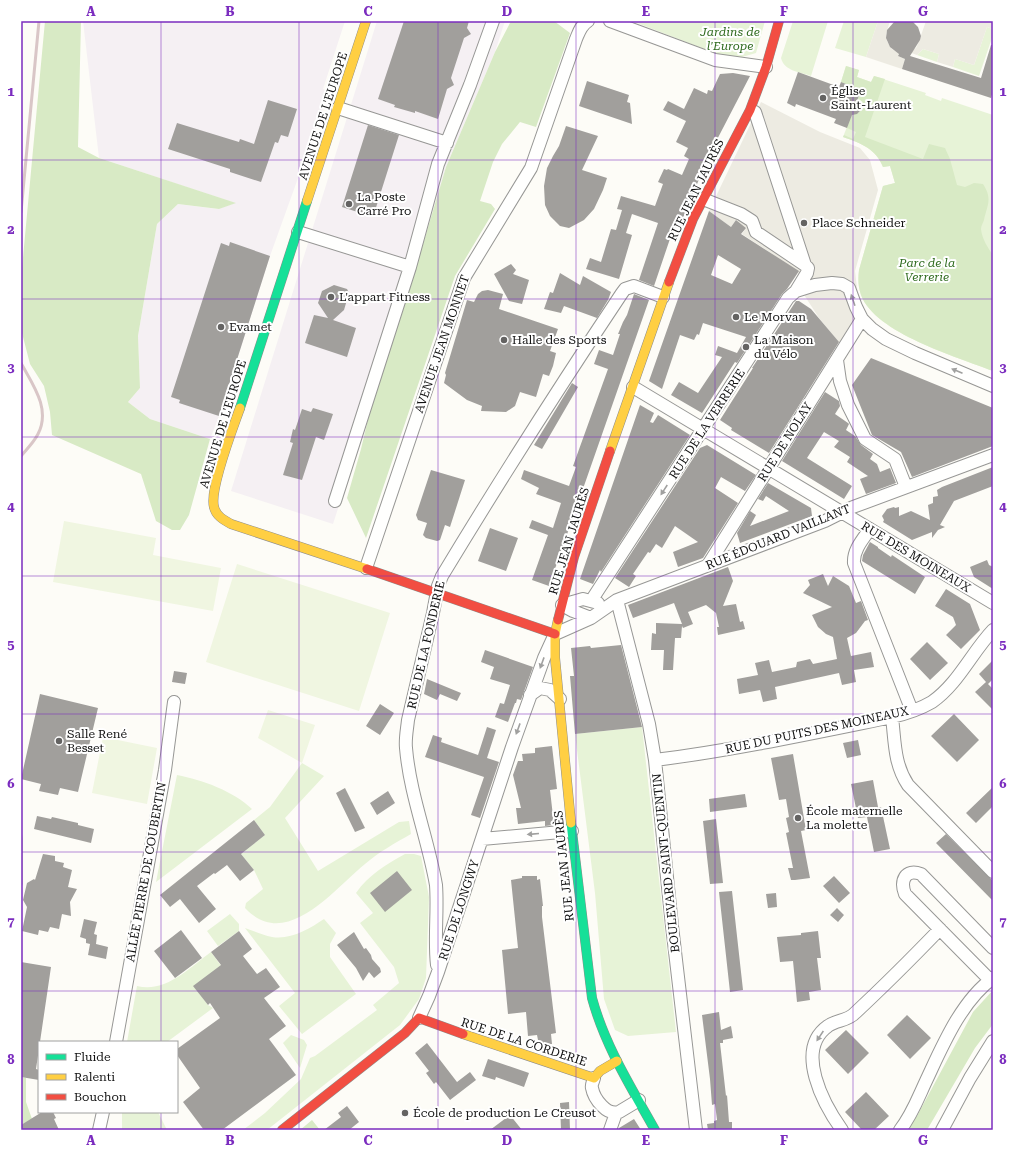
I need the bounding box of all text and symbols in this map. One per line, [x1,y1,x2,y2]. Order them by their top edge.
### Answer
text: A [86,4,96,19]
text: B [225,4,235,19]
text: C [363,4,373,19]
text: D [502,4,512,19]
text: E [642,4,650,19]
text: F [780,4,788,19]
text: G [918,4,928,19]
park label: Jardins de l'Europe [699,25,760,53]
street label: AVENUE DE L'EUROPE [296,50,350,182]
text: 1 [7,84,15,99]
place label: Église Saint-Laurent [831,84,912,112]
text: 1 [999,84,1007,99]
marker: Église Saint-Laurent [818,93,828,103]
street label: RUE JEAN JAURÈS [665,137,727,243]
place label: La Poste Carré Pro [357,190,411,218]
marker: La Poste Carré Pro [344,199,354,209]
place label: Place Schneider [812,216,906,230]
marker: Place Schneider [799,218,809,228]
text: 2 [7,222,15,237]
text: 2 [999,222,1007,237]
park label: Parc de la Verrerie [898,256,955,284]
street label: AVENUE JEAN MONNET [412,273,472,415]
place label: L'appart Fitness [339,290,430,304]
marker: L'appart Fitness [326,292,336,302]
one-way arrow [850,294,856,306]
place label: Le Morvan [744,310,806,324]
marker: Le Morvan [731,312,741,322]
place label: Evamet [229,320,272,334]
marker: Evamet [216,322,226,332]
place label: Halle des Sports [512,333,607,347]
place label: La Maison du Vélo [754,333,814,361]
marker: Halle des Sports [499,335,509,345]
marker: La Maison du Vélo [741,342,751,352]
street label: AVENUE DE L'EUROPE [197,358,249,490]
text: 3 [7,360,15,375]
text: 3 [999,360,1007,375]
street label: RUE DE LA VERRERIE [666,366,748,482]
one-way arrow [951,367,963,374]
street label: RUE DE NOLAY [755,399,815,484]
one-way arrow [660,484,667,496]
street label: RUE JEAN JAURÈS [546,486,592,596]
text: 4 [7,499,15,514]
text: 4 [999,499,1007,514]
street label: RUE ÉDOUARD VAILLANT [704,502,852,572]
street label: RUE DES MOINEAUX [859,519,973,595]
street label: RUE DE LA FONDERIE [404,580,448,710]
text: 5 [7,637,15,652]
text: 5 [999,637,1007,652]
one-way arrow [538,657,544,669]
street label: RUE DU PUITS DES MOINEAUX [724,704,910,756]
one-way arrow [515,723,521,735]
place label: Salle René Besset [67,727,128,755]
marker: Salle René Besset [54,736,64,746]
street label: BOULEVARD SAINT-QUENTIN [650,772,682,953]
text: 6 [7,776,15,791]
text: 6 [999,776,1007,791]
street label: ALLÉE PIERRE DE COUBERTIN [123,780,169,963]
place label: École maternelle La molette [806,804,903,832]
street label: RUE JEAN JAURÈS [551,810,577,922]
marker: École maternelle La molette [793,813,803,823]
one-way arrow [527,831,539,838]
street label: RUE DE LONGWY [436,857,482,962]
text: 7 [7,914,15,929]
text: 7 [999,914,1007,929]
street label: RUE DE LA CORDERIE [459,1015,589,1069]
one-way arrow [816,1030,824,1041]
legend [38,1041,178,1113]
text: Fluide [74,1050,111,1064]
text: 8 [7,1052,15,1067]
text: 8 [999,1052,1007,1067]
text: Ralenti [74,1070,115,1084]
text: Bouchon [74,1090,127,1104]
place label: École de production Le Creusot [413,1106,597,1120]
marker: École de production Le Creusot [400,1108,410,1118]
text: A [86,1133,96,1148]
text: B [225,1133,235,1148]
text: C [363,1133,373,1148]
text: D [502,1133,512,1148]
text: E [642,1133,650,1148]
text: F [780,1133,788,1148]
text: G [918,1133,928,1148]

